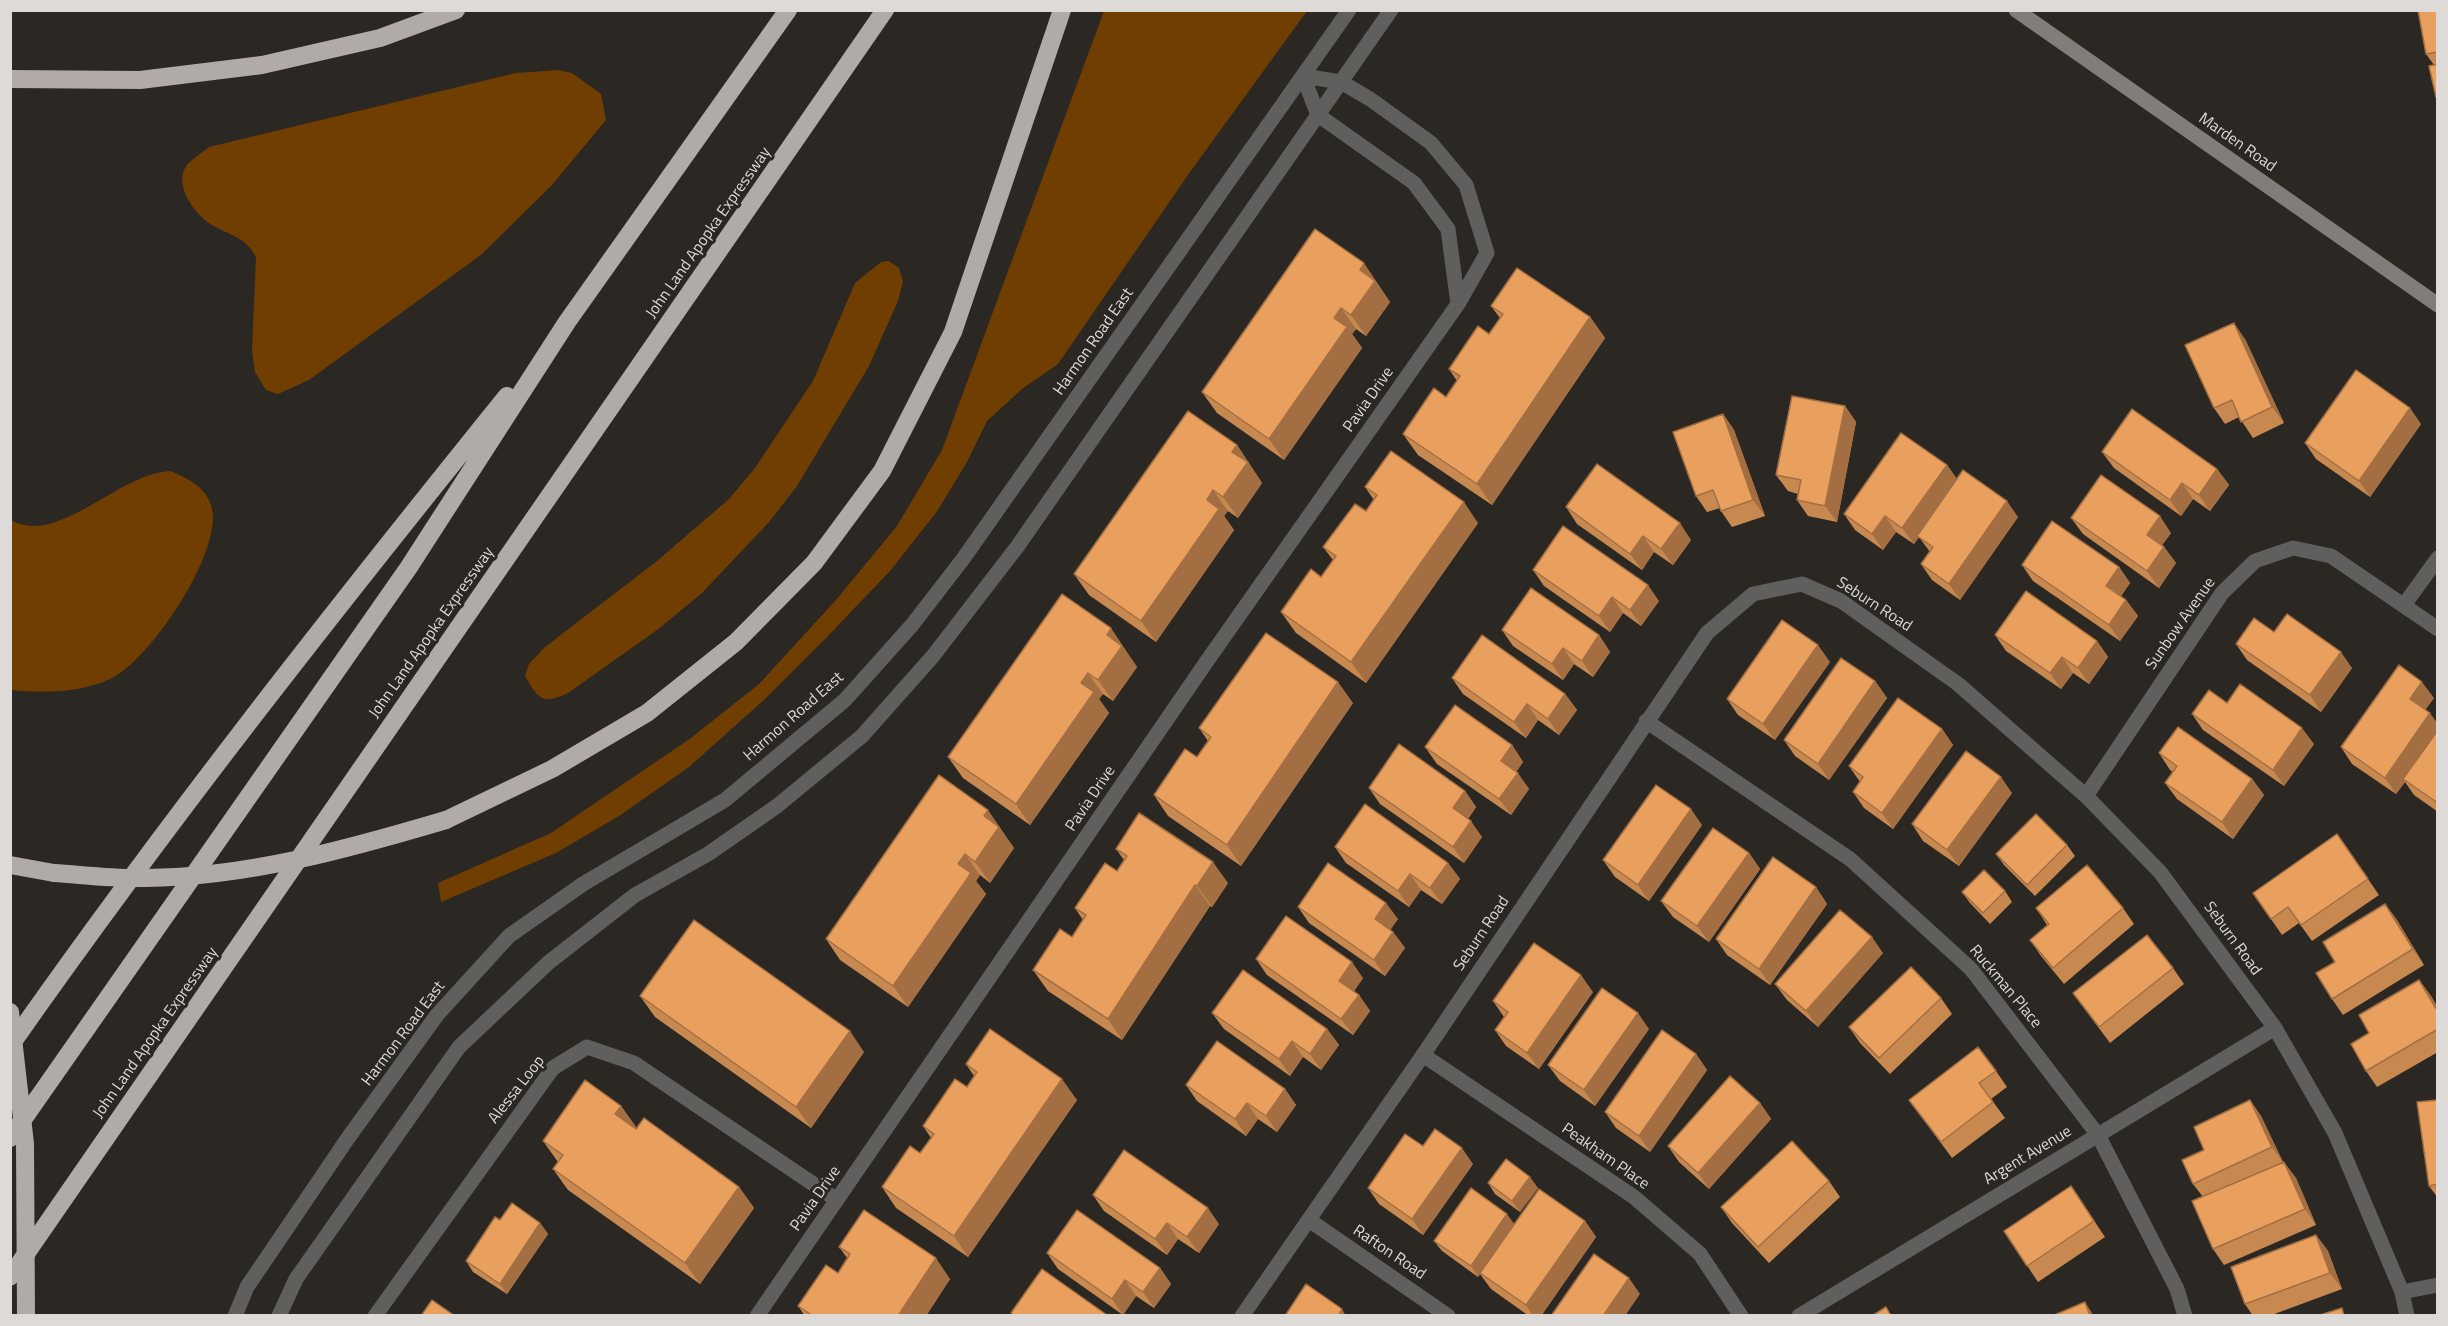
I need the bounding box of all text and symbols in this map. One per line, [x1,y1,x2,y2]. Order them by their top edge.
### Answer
street label: Marden Road [2195,109,2279,177]
street label: John Land Apopka Expressway [642,144,776,322]
street label: Harmon Road East [1050,285,1138,399]
street label: Pavia Drive [1340,364,1398,436]
street label: John Land Apopka Expressway [365,544,499,722]
street label: Seburn Road [1833,574,1915,636]
street label: Sunbow Avenue [2142,574,2220,674]
street label: Harmon Road East [740,668,848,766]
street label: Pavia Drive [1062,763,1120,835]
street label: Seburn Road [1450,893,1514,975]
street label: Seburn Road [2199,899,2265,979]
street label: Ruckman Place [1965,942,2045,1032]
street label: John Land Apopka Expressway [89,944,223,1122]
street label: Harmon Road East [358,978,450,1090]
street label: Alessa Loop [485,1052,549,1128]
street label: Peakham Place [1557,1120,1653,1194]
street label: Argent Avenue [1981,1122,2075,1190]
street label: Pavia Drive [787,1163,845,1235]
street label: Rafton Road [1349,1222,1429,1284]

